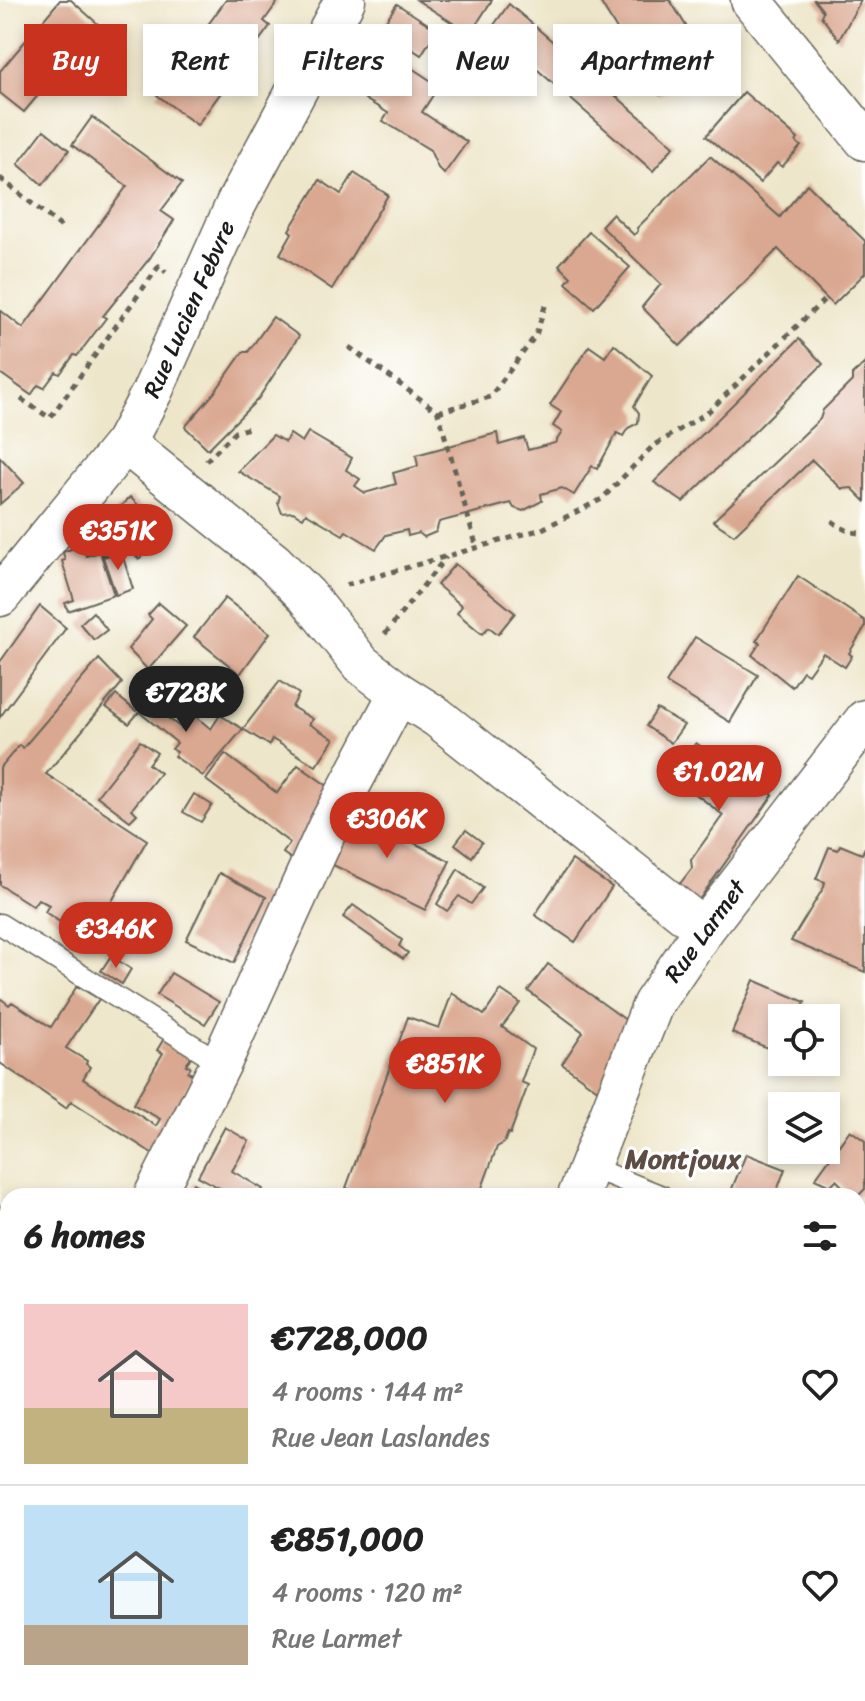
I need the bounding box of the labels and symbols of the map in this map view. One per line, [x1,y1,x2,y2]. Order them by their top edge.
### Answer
street label: Rue Lucien Febvre [131,213,247,405]
pin: €351K [62,504,174,572]
pin: €728K [130,666,242,734]
pin: €1.02M [654,745,784,813]
pin: €306K [331,792,443,860]
street label: Rue Larmet [653,869,758,992]
pin: €346K [60,902,172,970]
pin: €851K [389,1037,501,1105]
district label: Montjoux [624,1134,742,1183]

